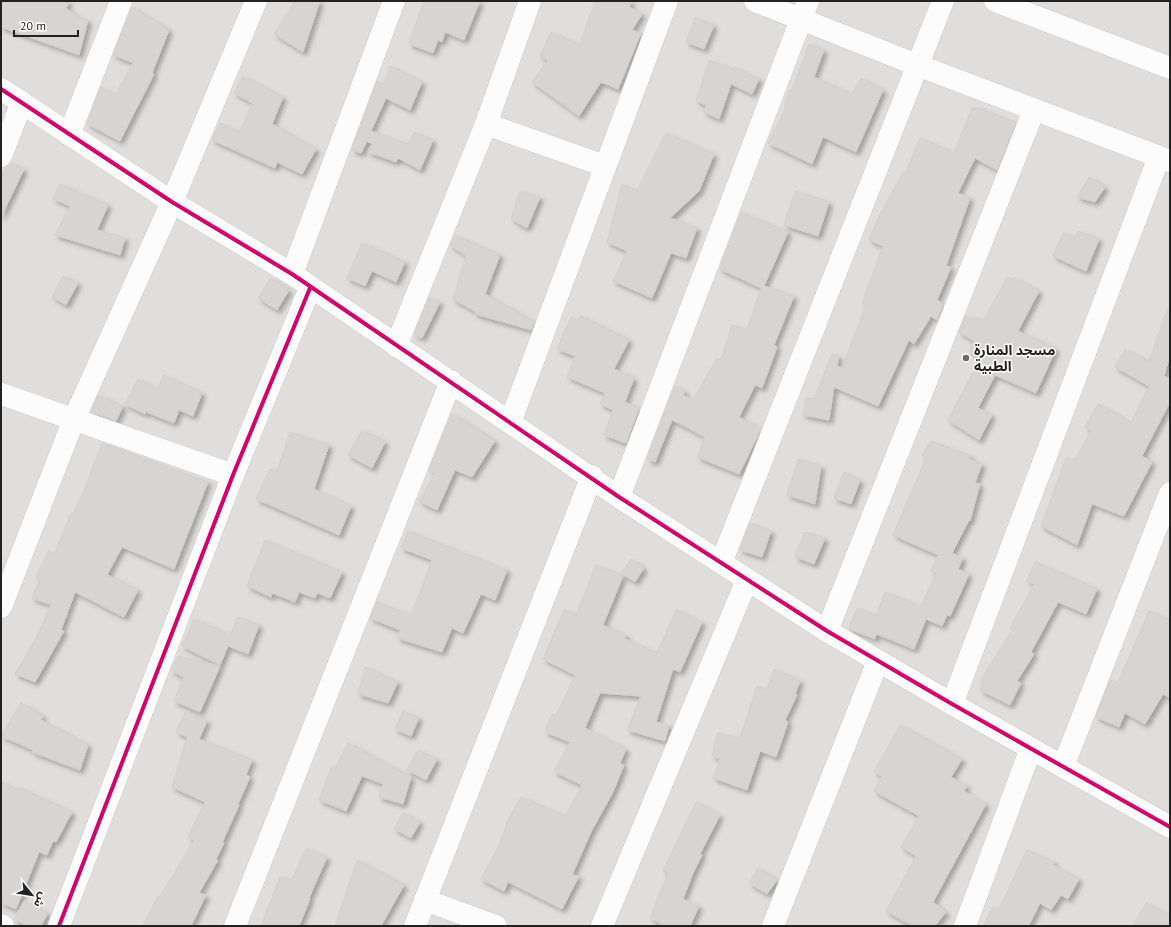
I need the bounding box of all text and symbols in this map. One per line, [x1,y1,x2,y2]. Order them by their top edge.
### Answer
scale bar [14,12,78,38]
text: 20 m [20,18,46,33]
place label: مسجد المنارة الطبية [974,341,1055,375]
marker: مسجد المنارة الطبية [961,353,971,363]
north arrow [12,875,52,915]
text: ش [31,890,50,910]

